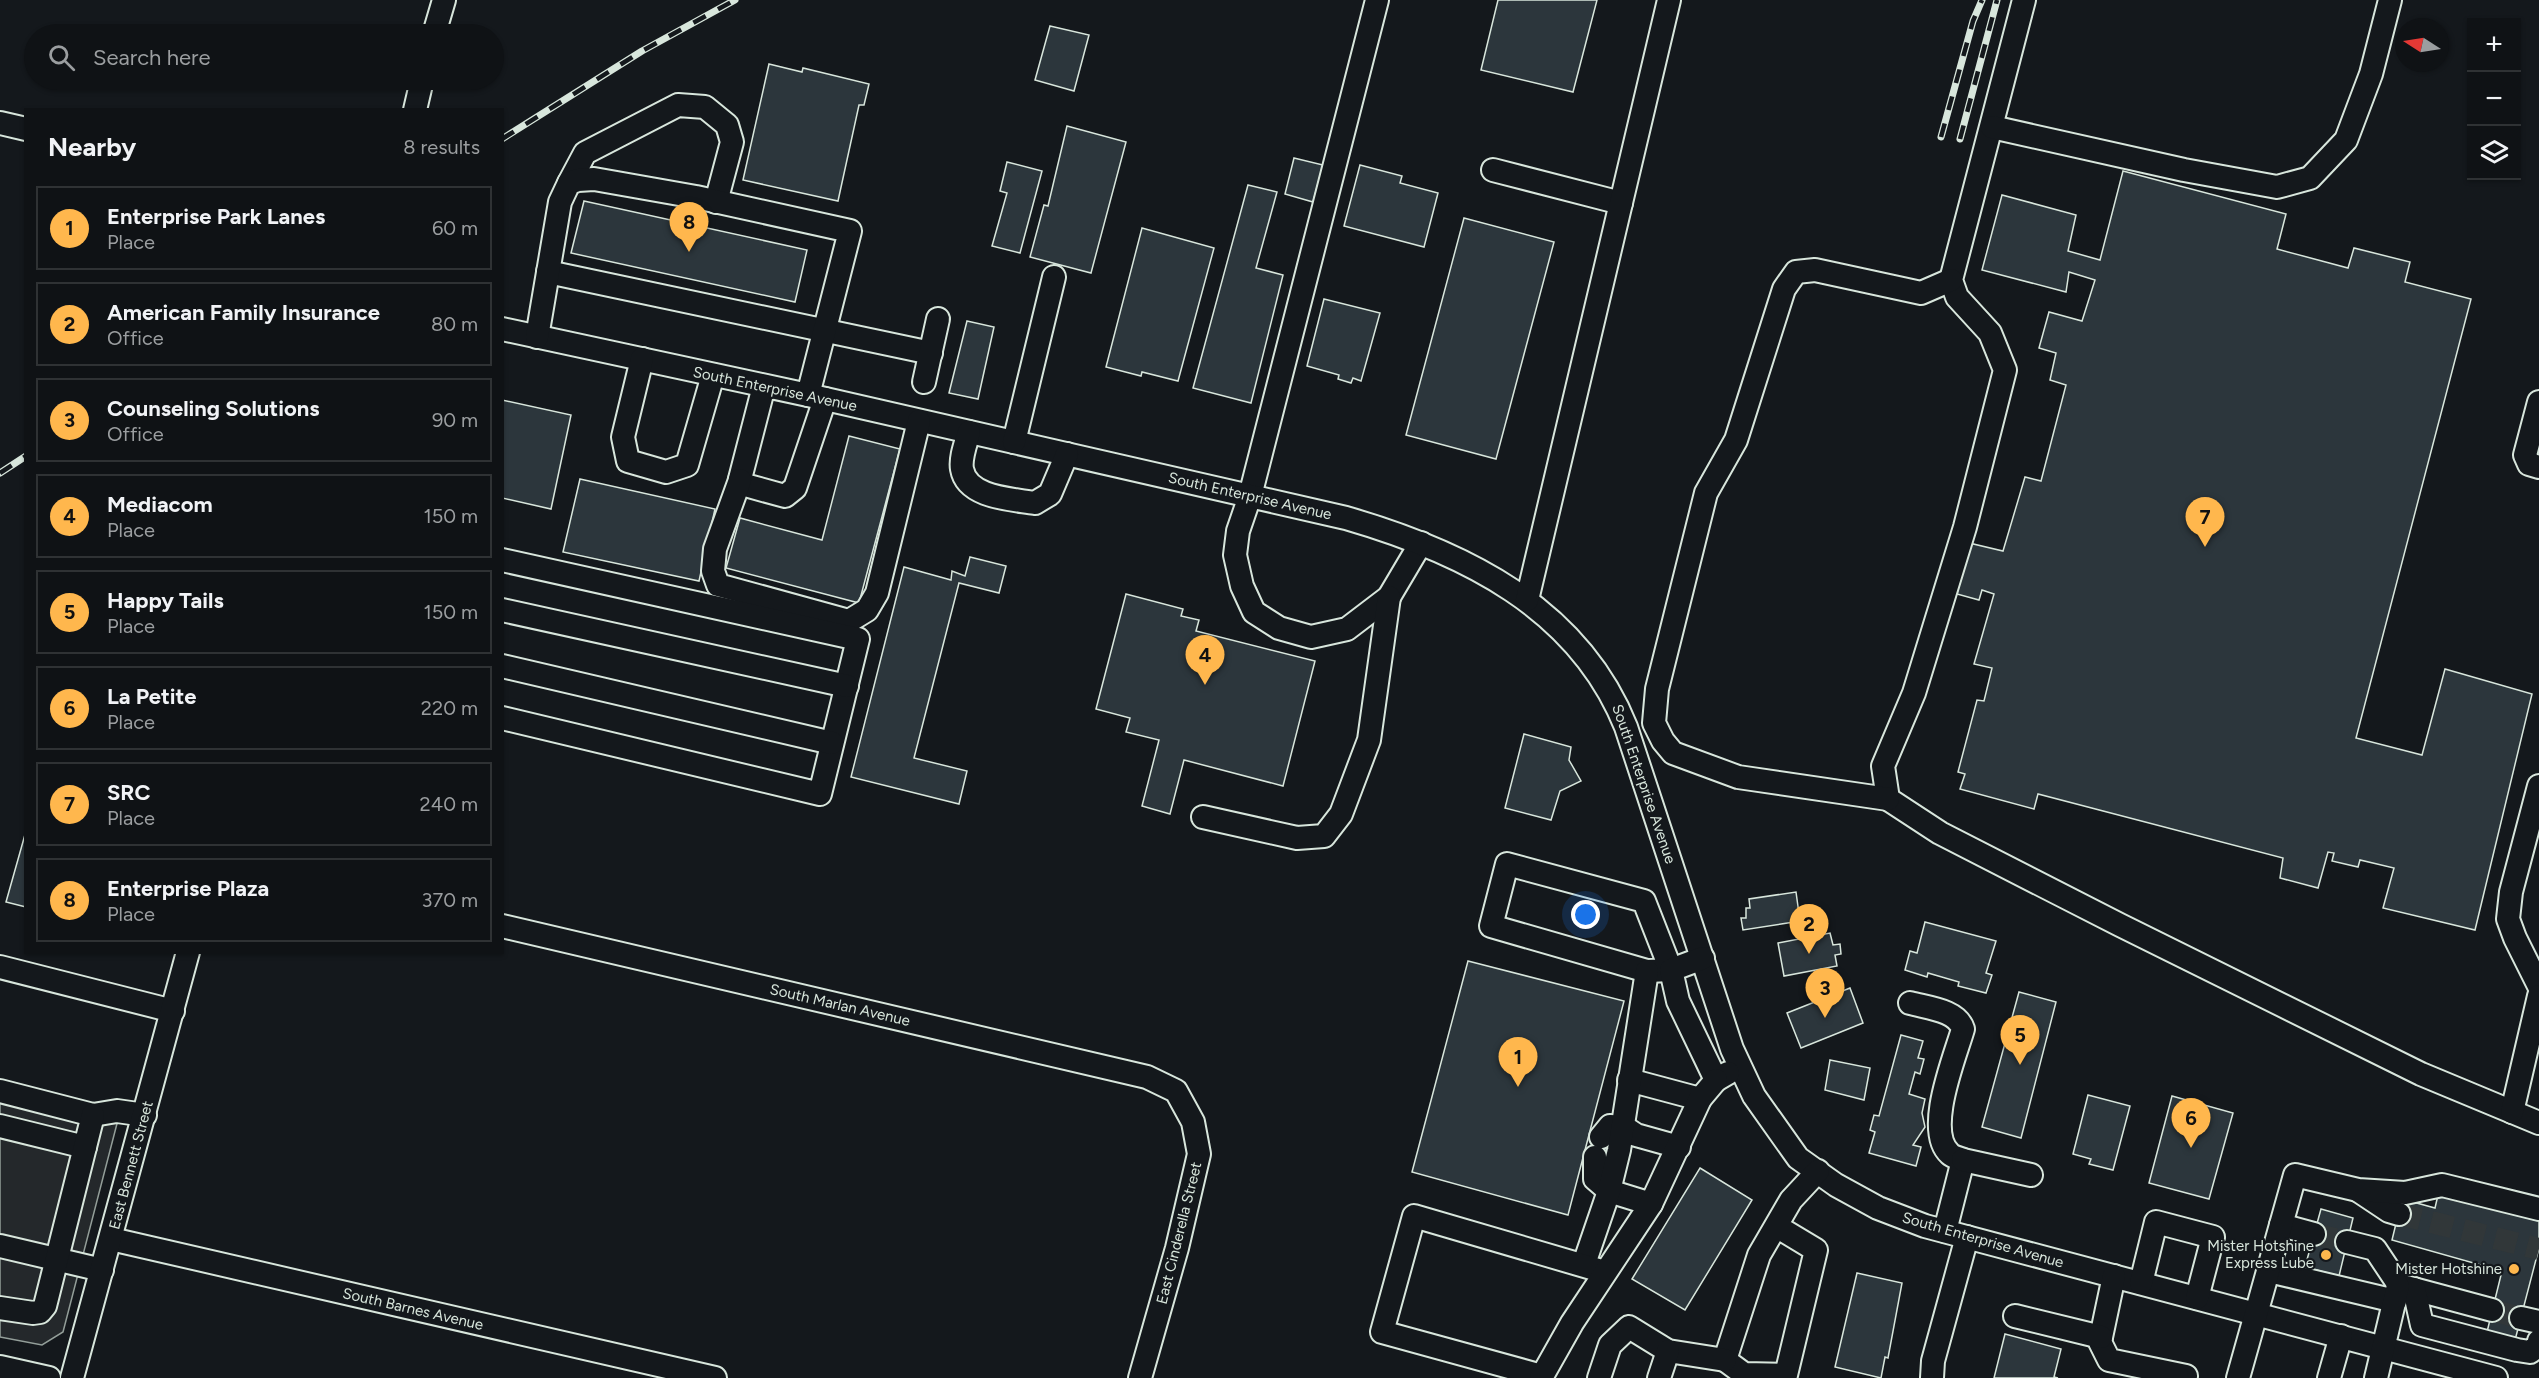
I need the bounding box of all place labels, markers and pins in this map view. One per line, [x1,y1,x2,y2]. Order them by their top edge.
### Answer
pin: 8 [670,202,708,252]
pin: 7 [2186,498,2224,547]
pin: 4 [1186,636,1224,685]
pin: 2 [1790,904,1828,954]
pin: 3 [1806,968,1844,1018]
pin: 5 [2000,1016,2040,1065]
pin: 1 [1498,1038,1538,1087]
pin: 6 [2172,1098,2210,1148]
place label: Mister Hotshine Express Lube [2207,1237,2314,1272]
marker: Mister Hotshine Express Lube [2319,1248,2333,1262]
place label: Mister Hotshine [2395,1260,2502,1278]
marker: Mister Hotshine [2507,1262,2521,1276]

